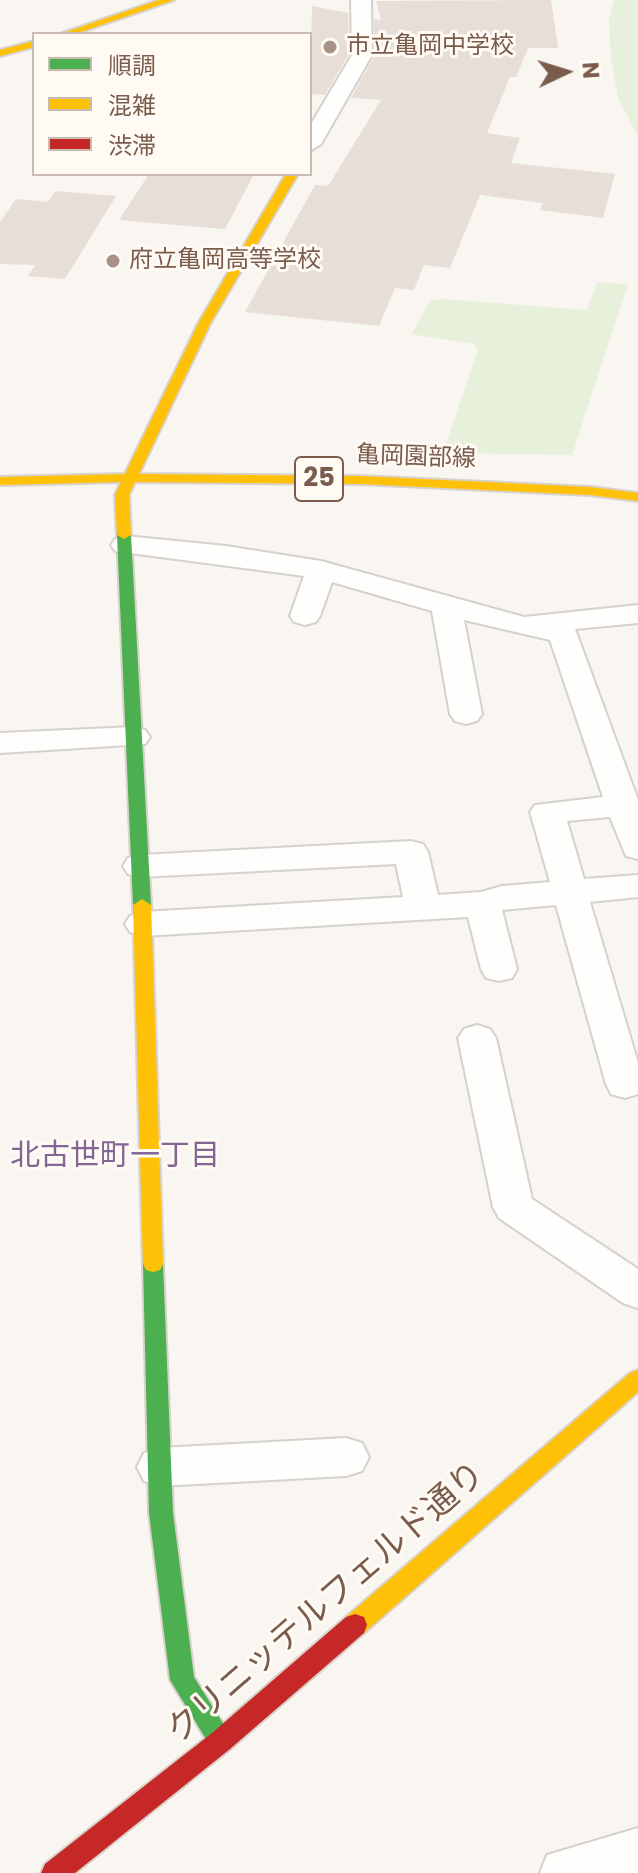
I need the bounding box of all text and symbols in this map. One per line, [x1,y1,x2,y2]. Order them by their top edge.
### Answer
legend [32,32,312,176]
north arrow [526,32,606,112]
place label: 市立亀岡中学校 [346,33,514,61]
marker: 市立亀岡中学校 [321,38,339,56]
text: 順調 [108,49,156,82]
text: N [574,61,606,80]
text: 混雑 [108,89,156,122]
text: 渋滞 [108,129,156,162]
place label: 府立亀岡高等学校 [129,247,321,275]
marker: 府立亀岡高等学校 [104,252,122,270]
street label: 亀岡園部線 [356,442,476,474]
road number: 25 [295,457,343,501]
district label: 北古世町一丁目 [10,1139,220,1175]
street label: クリニッテルフェルド通り [160,1455,494,1753]

